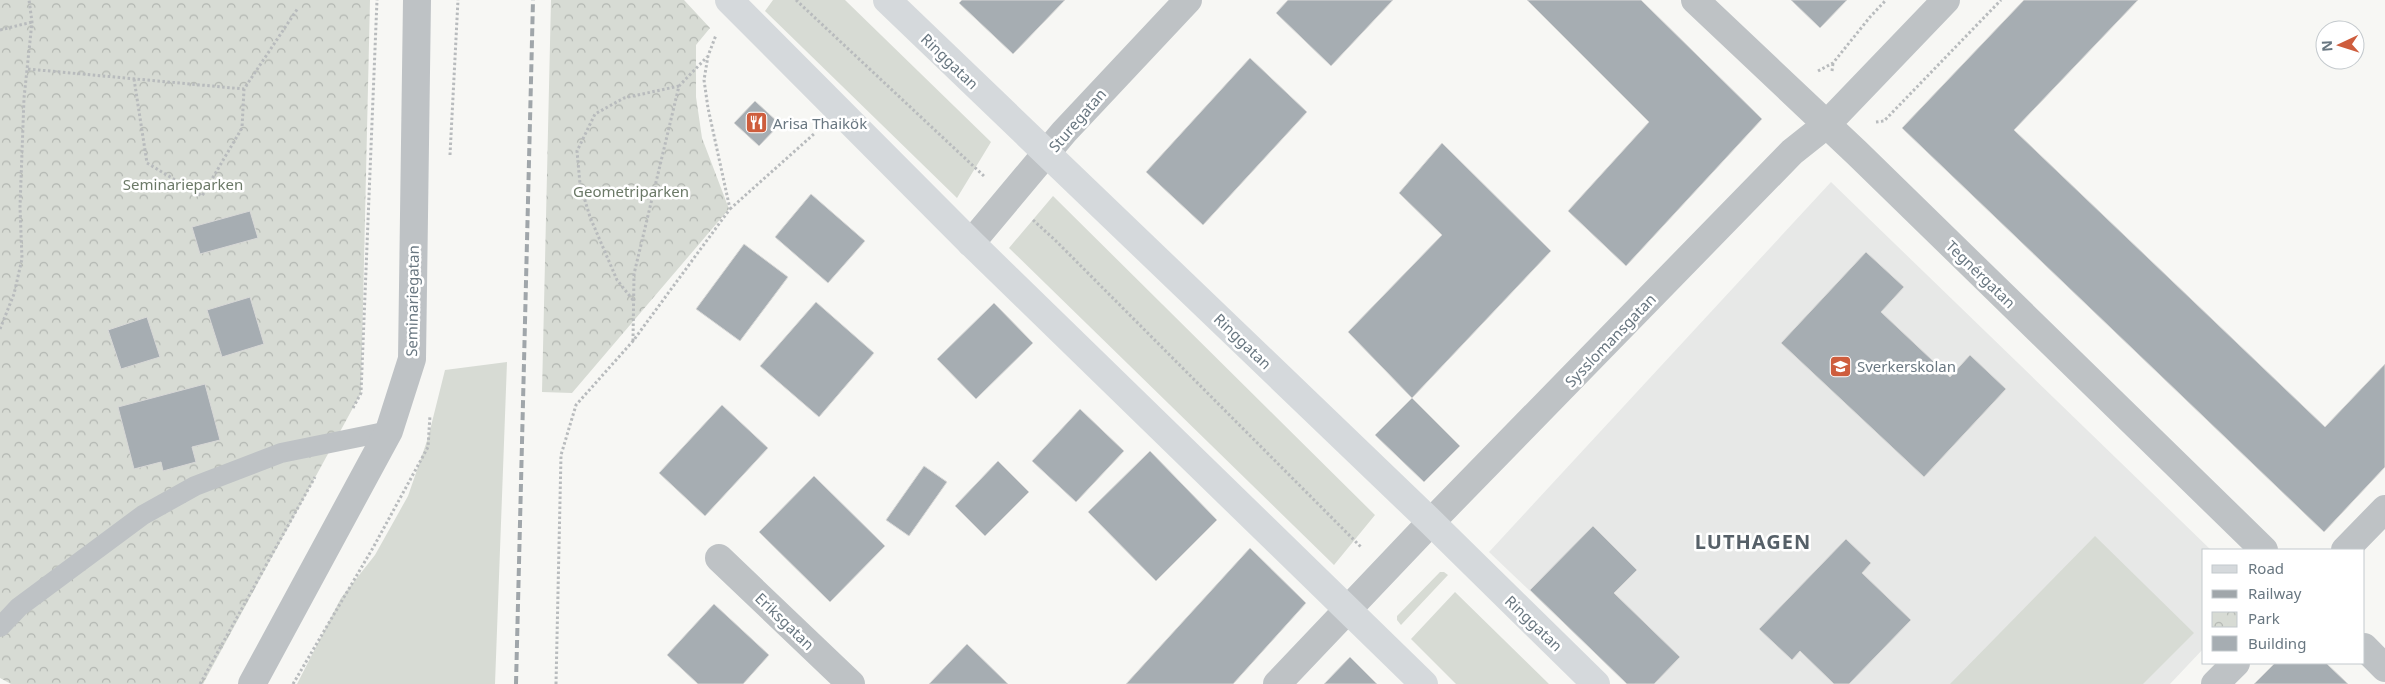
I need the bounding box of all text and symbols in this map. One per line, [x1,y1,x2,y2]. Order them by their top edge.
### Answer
north arrow [2315,20,2365,70]
street label: Ringgatan [917,29,983,93]
text: N [2317,40,2336,52]
street label: Sturegatan [1044,84,1110,156]
restaurant icon: Arisa Thaikök [745,111,769,135]
place label: Arisa Thaikök [773,113,867,133]
park label: Seminarieparken [123,174,243,194]
park label: Geometriparken [573,181,689,201]
street label: Tegnérgatan [1942,236,2020,312]
street label: Seminariegatan [401,245,423,357]
street label: Sysslomansgatan [1560,289,1660,391]
street label: Ringgatan [1210,309,1276,373]
school or university icon: Sverkerskolan [1829,354,1853,378]
place label: Sverkerskolan [1857,356,1956,376]
district label: LUTHAGEN [1695,528,1811,555]
legend [2202,549,2365,664]
text: Road [2248,558,2284,578]
text: Railway [2248,583,2302,603]
street label: Eriksgatan [751,588,819,654]
street label: Ringgatan [1501,591,1567,655]
text: Park [2248,608,2280,628]
text: Building [2248,633,2306,653]

